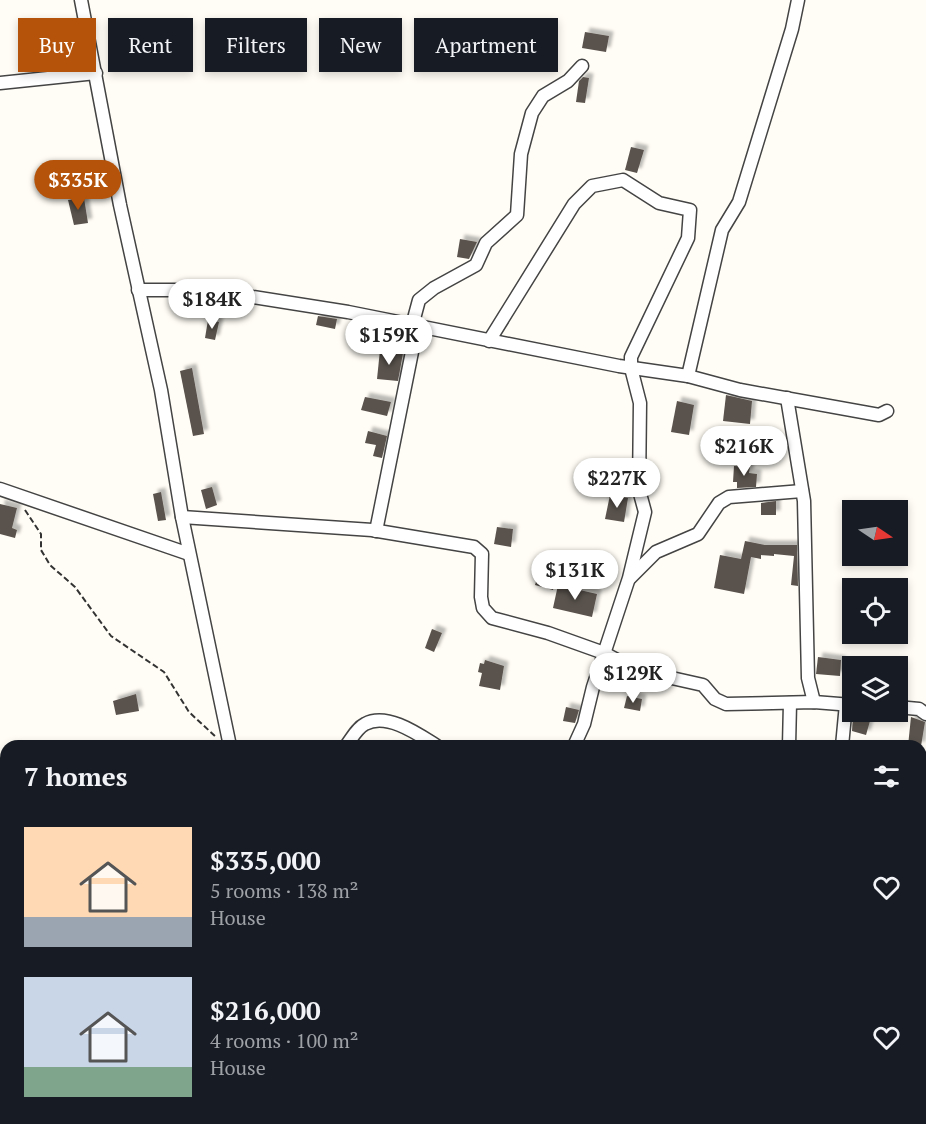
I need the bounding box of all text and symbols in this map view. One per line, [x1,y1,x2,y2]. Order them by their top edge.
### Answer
chip: Buy [18,18,96,72]
chip: Rent [108,18,193,72]
chip: Filters [205,18,307,72]
chip: New [319,18,402,72]
chip: Apartment [414,18,558,72]
pin: $335K [36,160,120,211]
text: $335K [48,166,108,193]
pin: $184K [170,279,254,330]
text: $184K [182,285,242,312]
pin: $159K [347,315,431,366]
text: $159K [359,321,419,348]
pin: $216K [702,426,786,477]
text: $216K [714,432,774,459]
pin: $227K [575,458,659,509]
text: $227K [587,464,647,491]
north arrow [842,500,908,566]
map controls [842,500,908,722]
pin: $131K [533,550,617,601]
text: $131K [545,556,605,583]
button: locate [842,578,908,644]
pin: $129K [591,653,675,704]
button: layers [842,656,908,722]
text: $129K [603,659,663,686]
text: 7 homes [24,759,128,793]
icon: filters [870,760,903,793]
text: $335,000 [210,843,321,877]
icon: home [72,851,144,923]
icon: heart [870,871,903,904]
text: 5 rooms · 138 m² [210,877,358,904]
text: House [210,904,266,931]
text: $216,000 [210,993,321,1027]
icon: home [72,1001,144,1073]
icon: heart [870,1021,903,1054]
text: 4 rooms · 100 m² [210,1027,358,1054]
text: House [210,1054,266,1081]

